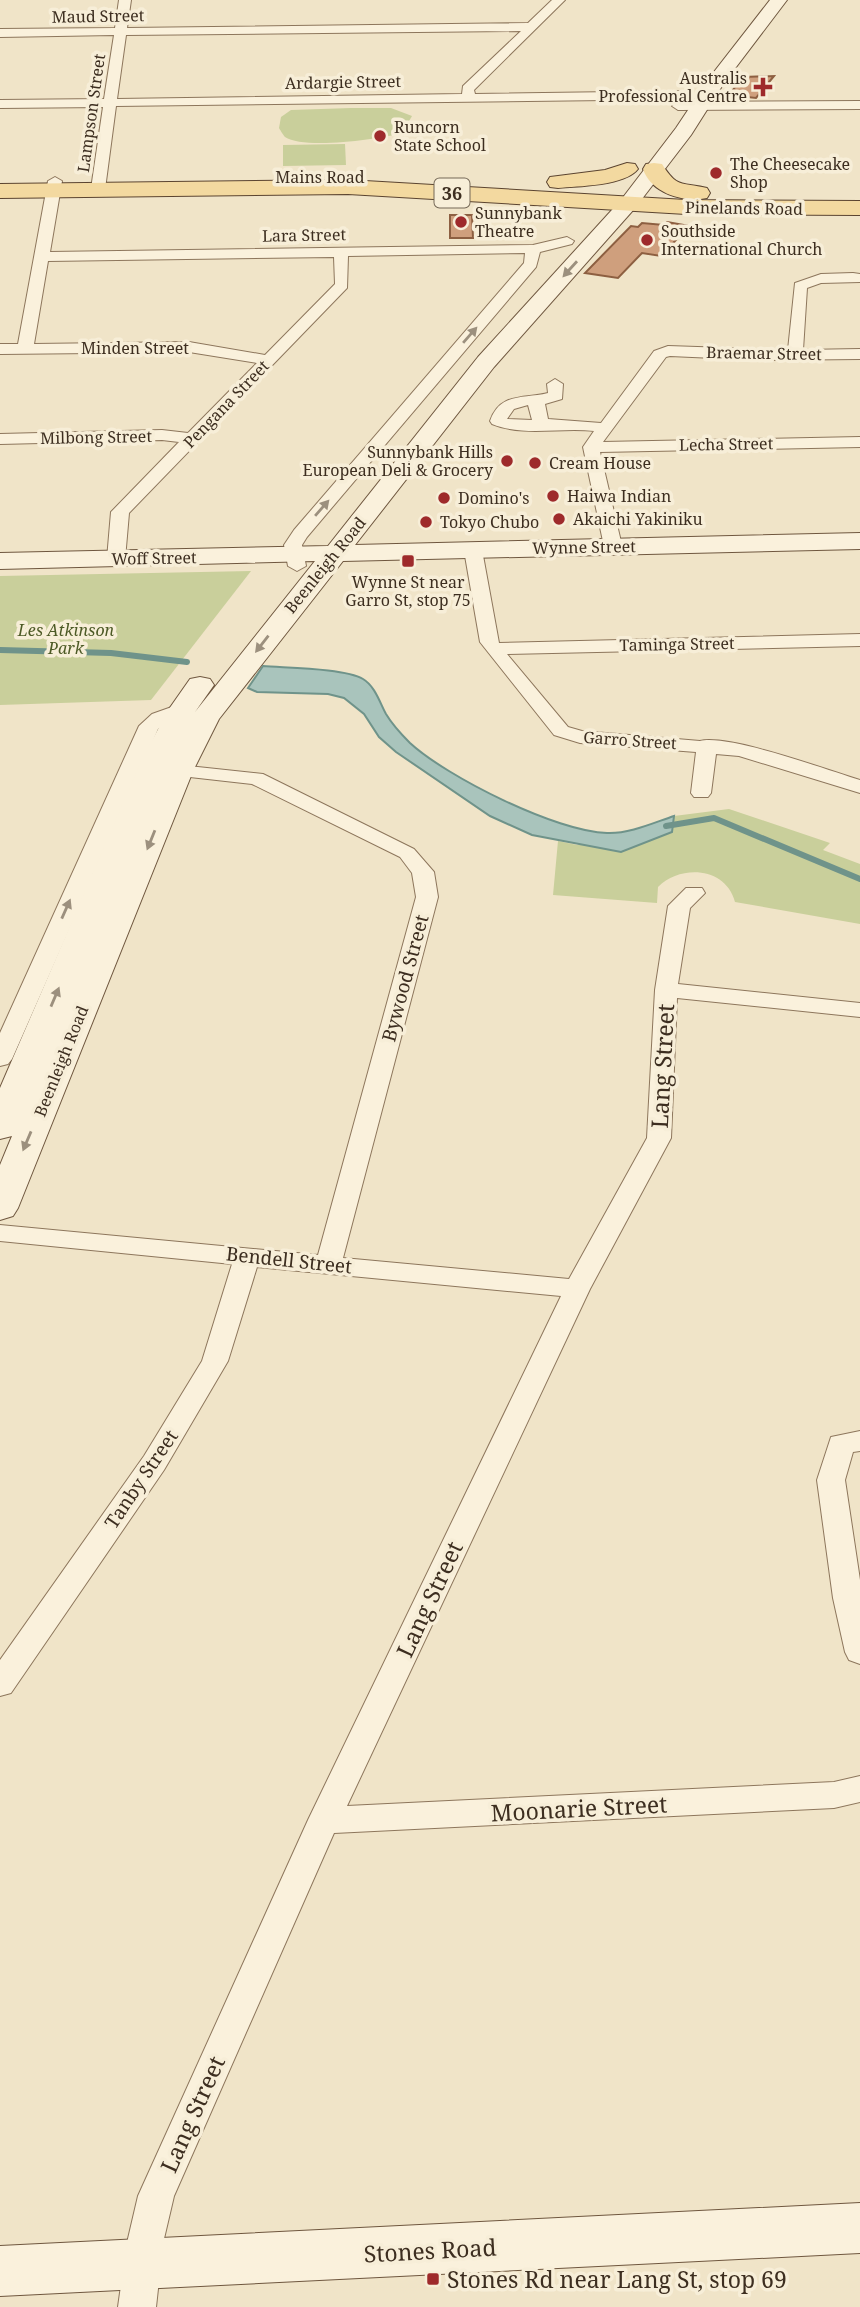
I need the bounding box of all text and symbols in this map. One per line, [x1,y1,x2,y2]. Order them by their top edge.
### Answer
street label: Maud Street [51,4,145,28]
street label: Lampson Street [72,52,110,174]
place label: Australis Professional Centre [598,67,747,107]
street label: Ardargie Street [285,70,402,94]
marker: Australis Professional Centre [753,77,773,97]
place label: Runcorn State School [394,116,486,156]
marker: Runcorn State School [372,128,388,144]
place label: The Cheesecake Shop [730,153,850,193]
marker: The Cheesecake Shop [708,165,724,181]
street label: Mains Road [275,166,365,188]
road number: 36 [434,178,470,208]
street label: Pinelands Road [685,196,803,220]
place label: Sunnybank Theatre [475,202,562,242]
marker: Sunnybank Theatre [453,214,469,230]
place label: Southside International Church [661,220,822,260]
street label: Lara Street [262,223,347,247]
marker: Southside International Church [639,232,655,248]
one-way arrow [562,260,578,278]
one-way arrow [462,326,478,344]
street label: Minden Street [81,337,189,359]
street label: Braemar Street [706,341,822,365]
street label: Pengana Street [178,355,274,453]
street label: Milbong Street [40,425,152,449]
street label: Lecha Street [679,432,774,456]
place label: Sunnybank Hills European Deli & Grocery [303,441,494,481]
place label: Cream House [549,452,651,474]
marker: Sunnybank Hills European Deli & Grocery [499,453,515,469]
marker: Cream House [527,455,543,471]
place label: Haiwa Indian [567,485,671,507]
place label: Domino's [458,487,529,509]
marker: Haiwa Indian [545,488,561,504]
marker: Domino's [436,490,452,506]
one-way arrow [314,499,330,517]
place label: Akaichi Yakiniku [573,508,703,530]
place label: Tokyo Chubo [440,511,539,533]
marker: Akaichi Yakiniku [551,511,567,527]
street label: Beenleigh Road [279,512,371,618]
marker: Tokyo Chubo [418,514,434,530]
street label: Wynne Street [532,535,636,559]
street label: Woff Street [111,546,197,570]
marker: Wynne St near Garro St, stop 75 [400,553,416,569]
place label: Wynne St near Garro St, stop 75 [345,571,471,611]
park label: Les Atkinson Park [17,619,115,659]
street label: Taminga Street [619,632,735,656]
one-way arrow [255,634,270,652]
street label: Garro Street [583,726,678,754]
one-way arrow [145,830,156,851]
one-way arrow [60,899,72,919]
street label: Bywood Street [376,911,435,1044]
one-way arrow [49,987,61,1007]
street label: Beenleigh Road [29,1002,93,1120]
street label: Lang Street [643,1003,681,1129]
one-way arrow [22,1131,33,1152]
street label: Bendell Street [225,1240,354,1280]
street label: Tanby Street [98,1424,184,1534]
street label: Lang Street [388,1536,470,1662]
street label: Moonarie Street [490,1787,668,1829]
street label: Lang Street [152,2051,232,2177]
street label: Stones Road [363,2231,497,2269]
place label: Stones Rd near Lang St, stop 69 [447,2263,787,2295]
marker: Stones Rd near Lang St, stop 69 [425,2271,441,2287]

